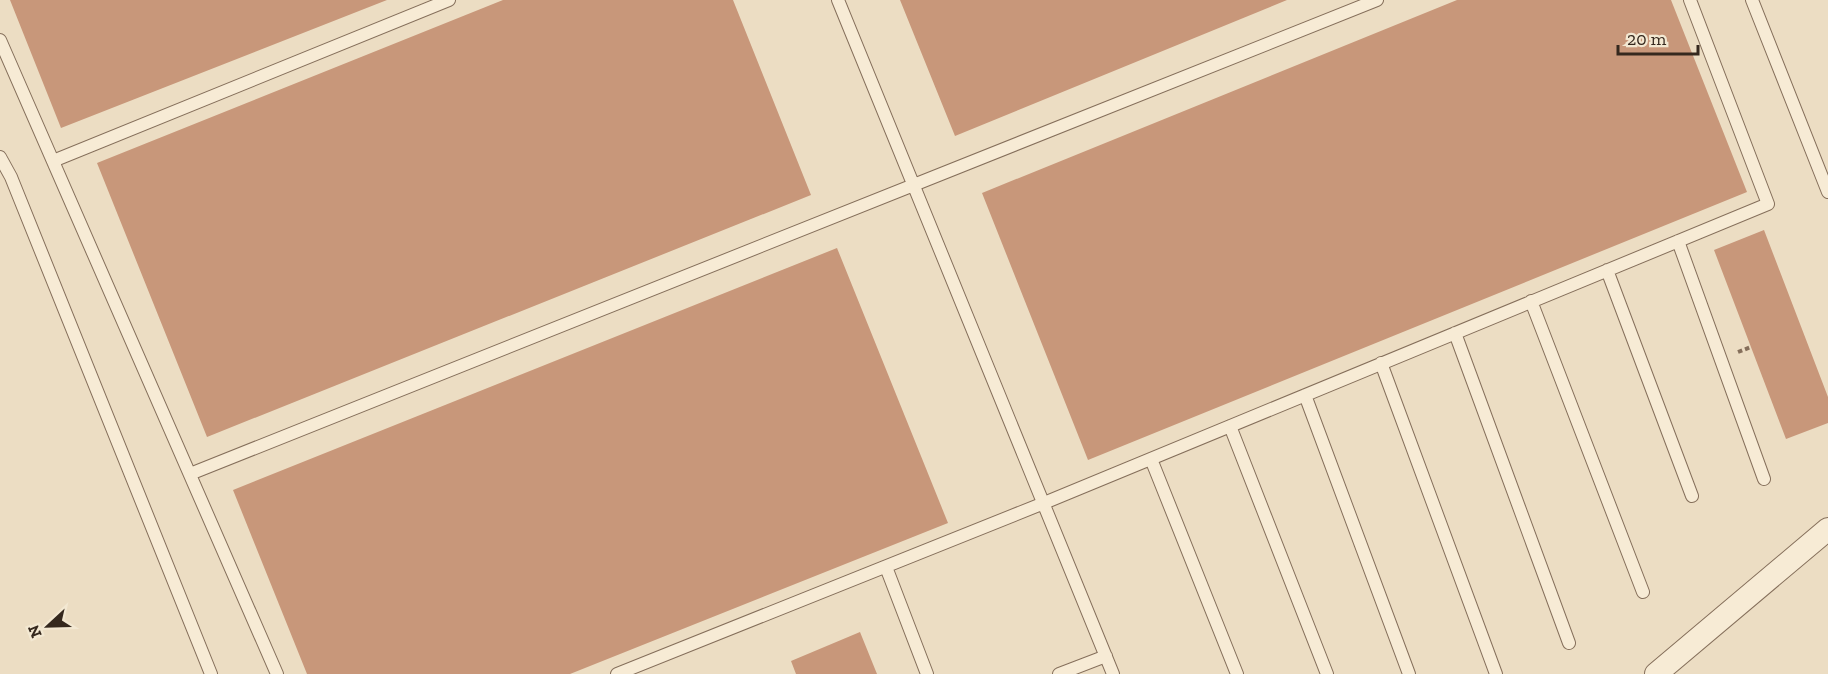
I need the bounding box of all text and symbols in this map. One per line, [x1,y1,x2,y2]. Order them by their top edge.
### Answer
scale bar [1618,18,1698,56]
text: 20 m [1627,28,1667,50]
north arrow [18,596,78,656]
text: N [23,622,46,641]

